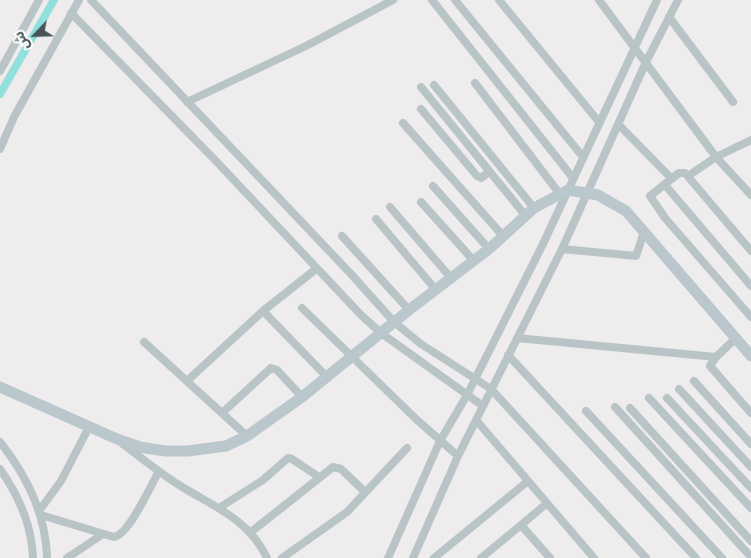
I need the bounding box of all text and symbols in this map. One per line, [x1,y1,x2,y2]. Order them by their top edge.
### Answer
north arrow [10,10,60,60]
text: ش [9,29,33,54]

